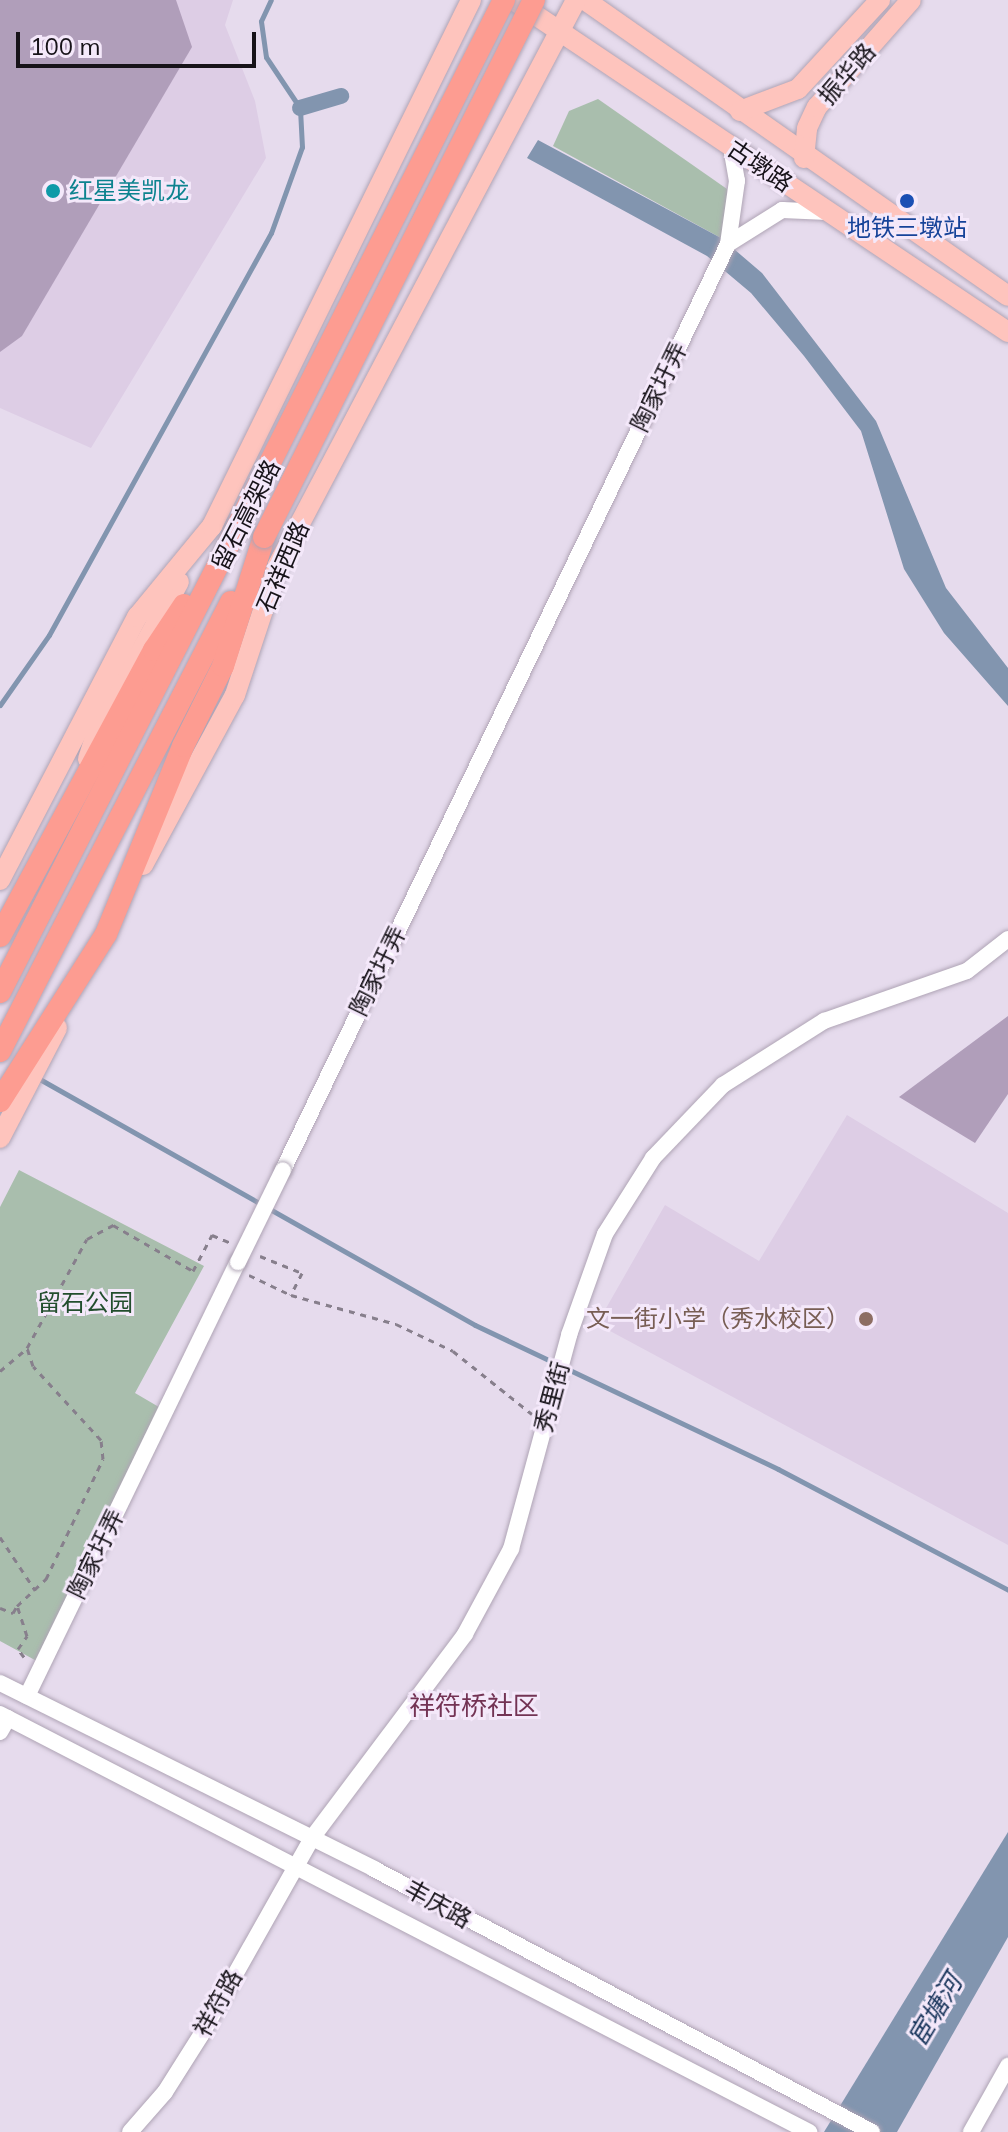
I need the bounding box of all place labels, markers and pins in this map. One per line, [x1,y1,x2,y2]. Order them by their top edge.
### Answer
place label: 红星美凯龙 [69,177,189,205]
marker: 红星美凯龙 [44,182,62,200]
marker: 地铁三墩站 [898,192,916,210]
place label: 地铁三墩站 [847,214,967,242]
place label: 文一街小学（秀水校区） [586,1305,850,1333]
marker: 文一街小学（秀水校区） [857,1310,875,1328]

